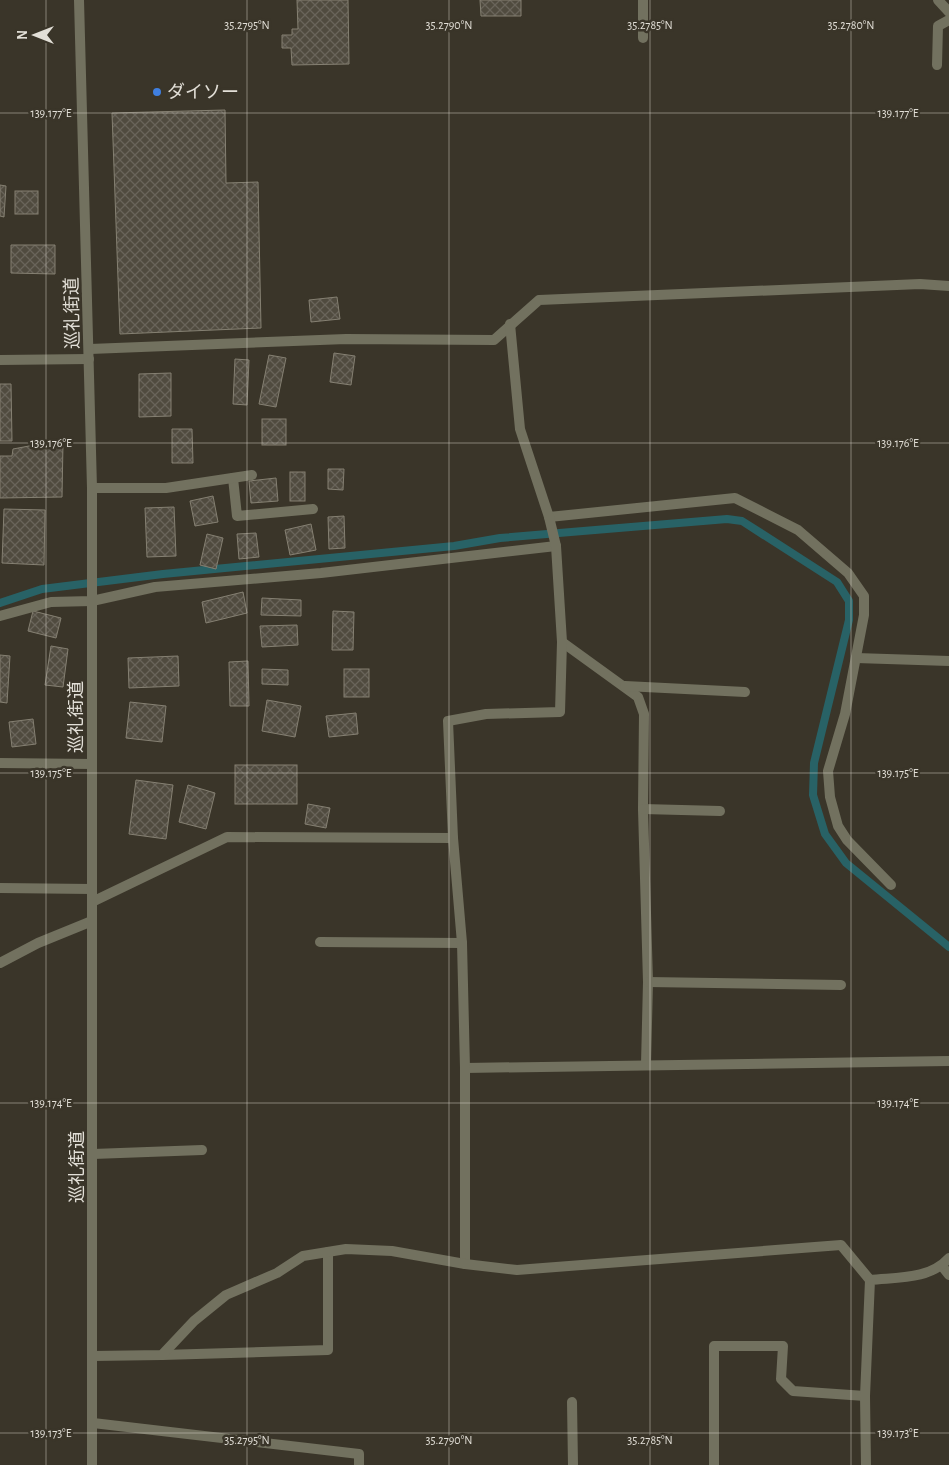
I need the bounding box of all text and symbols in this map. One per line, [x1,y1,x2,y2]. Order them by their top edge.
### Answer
north arrow [10,10,60,60]
text: 35.2795°N [224,19,270,31]
text: 35.2790°N [426,19,472,31]
text: 35.2785°N [627,19,673,31]
text: 35.2780°N [828,19,874,31]
text: N [16,30,30,40]
place label: ダイソー [167,82,239,102]
marker: ダイソー [151,86,163,98]
text: 139.177°E [31,107,72,119]
text: 139.177°E [878,107,919,119]
street label: 巡礼街道 [61,277,83,349]
text: 139.176°E [30,437,72,449]
text: 139.176°E [877,437,919,449]
street label: 巡礼街道 [66,681,86,753]
text: 139.175°E [31,767,72,779]
text: 139.175°E [878,767,919,779]
text: 139.174°E [30,1097,72,1109]
text: 139.174°E [877,1097,919,1109]
street label: 巡礼街道 [67,1131,87,1203]
text: 139.173°E [31,1427,72,1439]
text: 139.173°E [878,1427,919,1439]
text: 35.2795°N [224,1434,270,1446]
text: 35.2790°N [426,1434,472,1446]
text: 35.2785°N [627,1434,673,1446]

